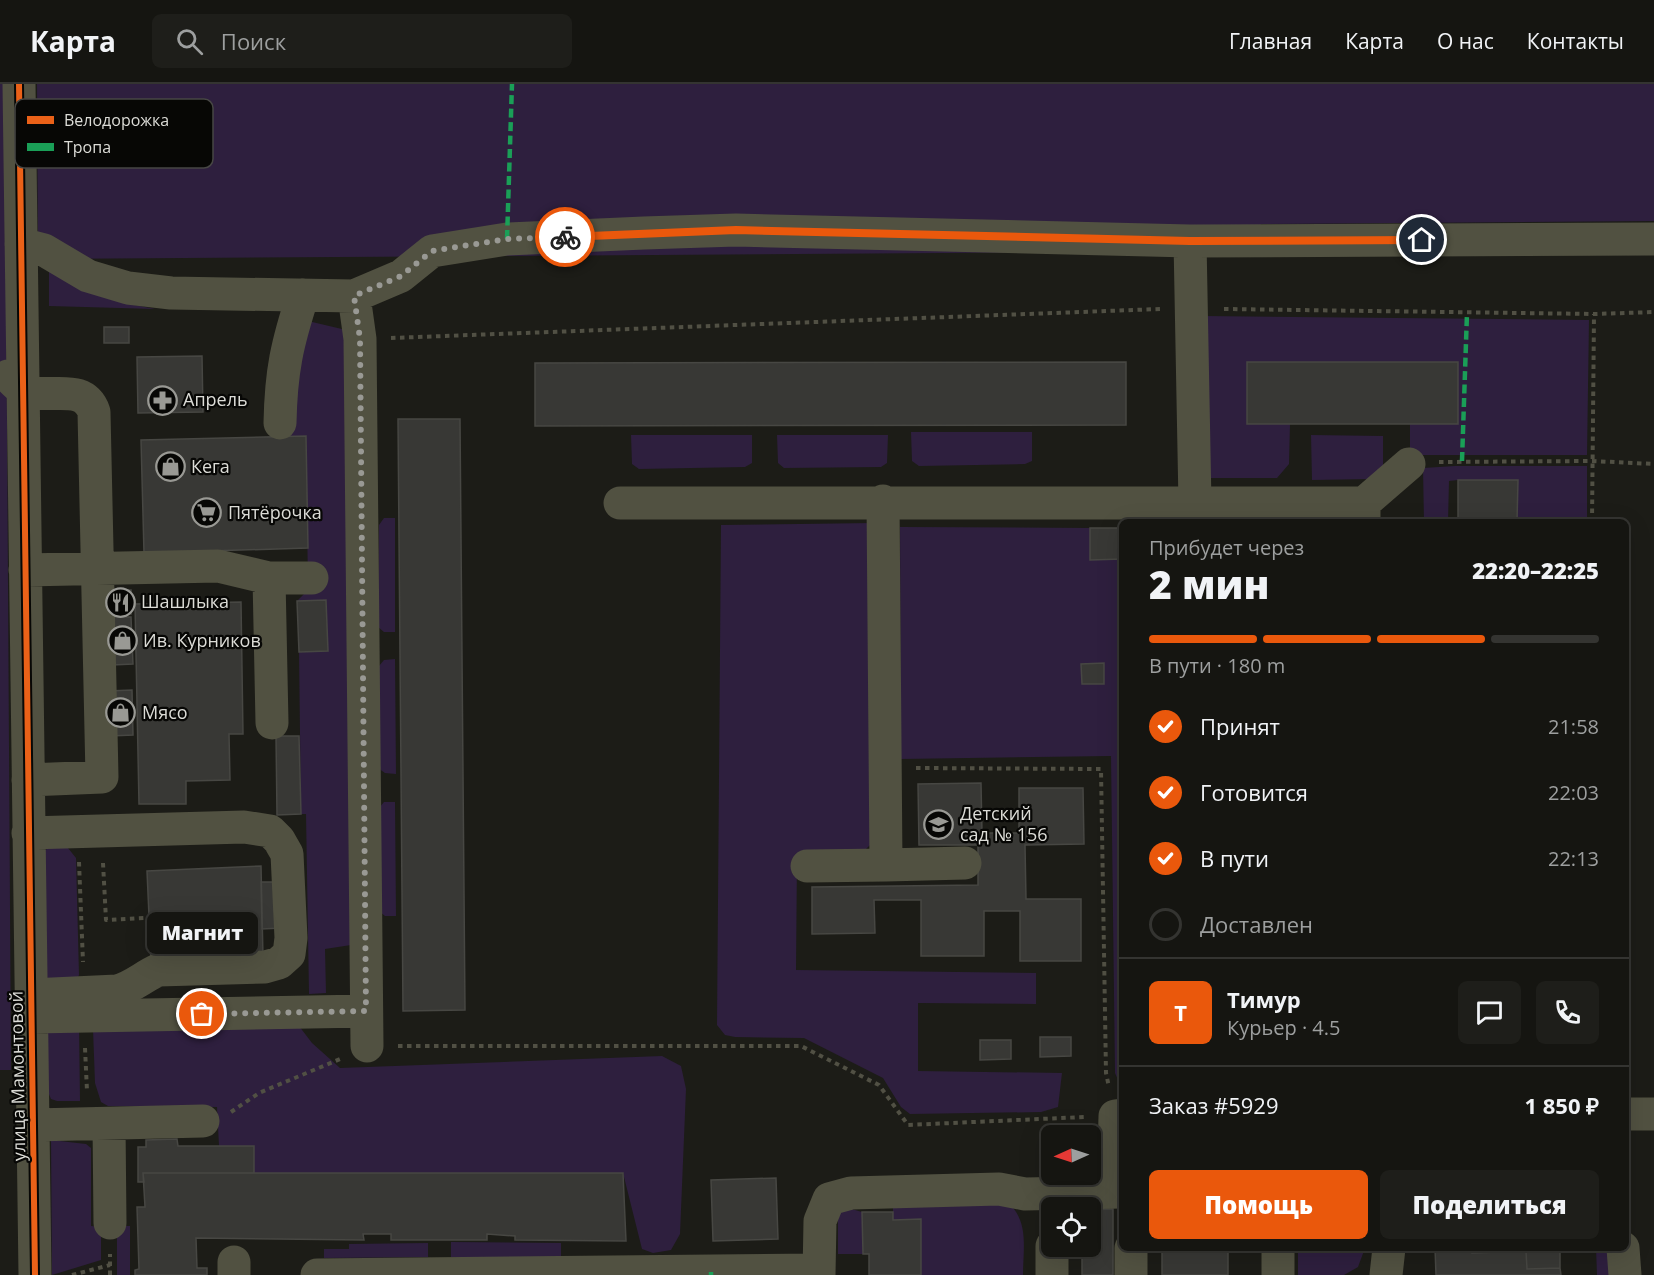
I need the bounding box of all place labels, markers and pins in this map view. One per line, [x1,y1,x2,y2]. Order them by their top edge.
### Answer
pin [1396,214,1447,265]
pharmacy icon: Апрель [146,384,178,416]
place label: Апрель [183,387,248,411]
shop icon: Кега [154,451,186,483]
place label: Кега [191,454,230,478]
supermarket icon: Пятёрочка [191,497,223,529]
place label: Пятёрочка [228,500,322,524]
restaurant icon: Шашлыка [104,586,136,618]
place label: Шашлыка [141,589,229,613]
shop icon: Ив. Курников [106,625,138,657]
place label: Ив. Курников [143,628,261,652]
shop icon: Мясо [105,697,137,729]
place label: Мясо [142,700,188,724]
place label: Детский сад № 156 [960,801,1048,846]
school or university icon: Детский сад № 156 [923,808,955,840]
callout: Магнит [146,912,258,954]
pin [176,988,227,1039]

